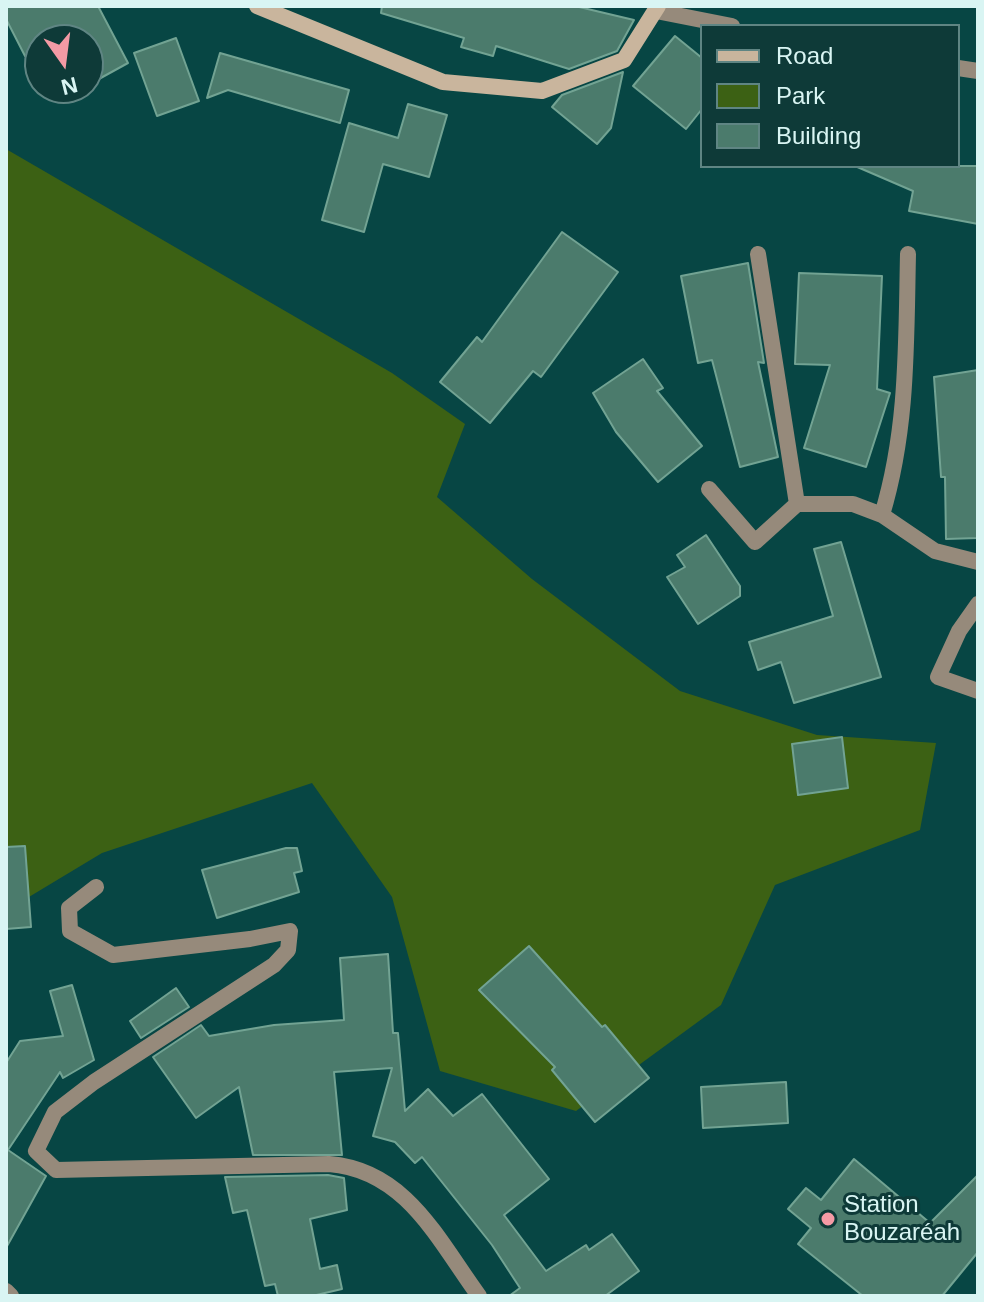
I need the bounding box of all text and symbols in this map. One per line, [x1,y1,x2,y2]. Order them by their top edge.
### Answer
north arrow [24,24,104,104]
legend [700,24,960,168]
text: Road [776,42,833,69]
text: N [59,72,80,100]
text: Park [776,82,825,109]
text: Building [776,122,861,149]
place label: Station Bouzaréah [844,1191,960,1247]
marker: Station Bouzaréah [819,1210,837,1228]

